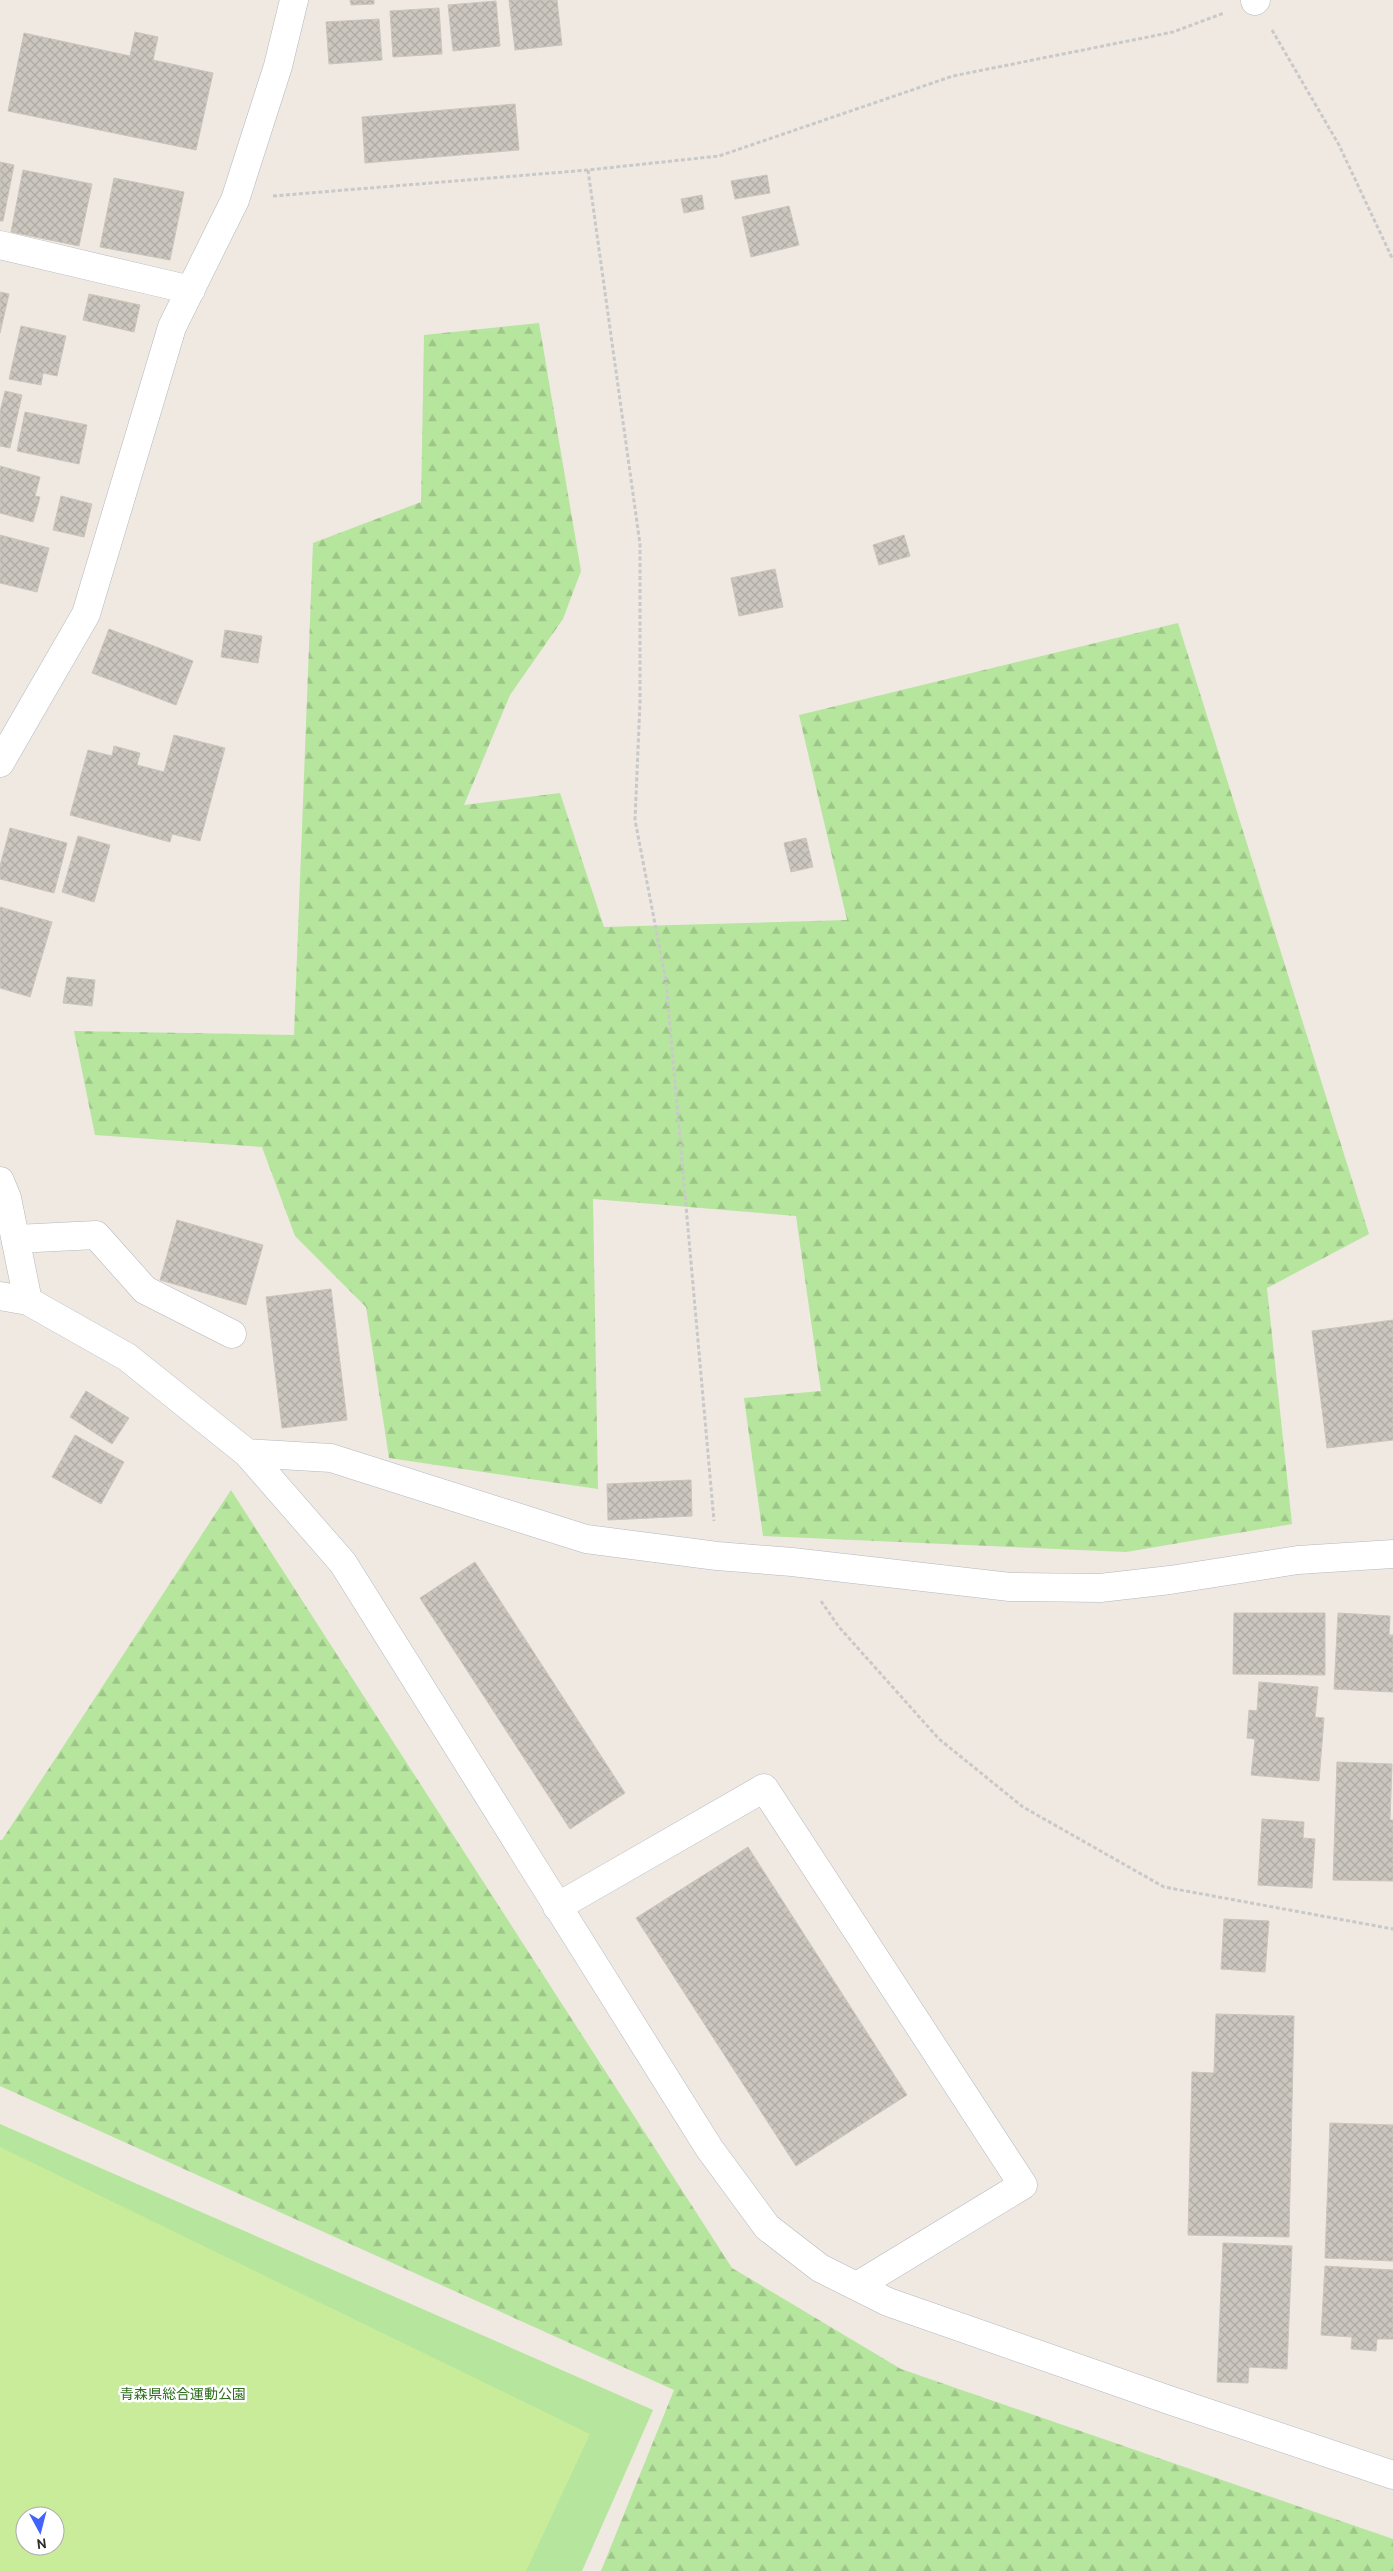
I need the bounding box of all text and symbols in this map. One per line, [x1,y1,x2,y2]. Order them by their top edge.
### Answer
park label: 青森県総合運動公園 [120,2387,246,2404]
north arrow [15,2506,65,2556]
text: N [35,2533,47,2551]

